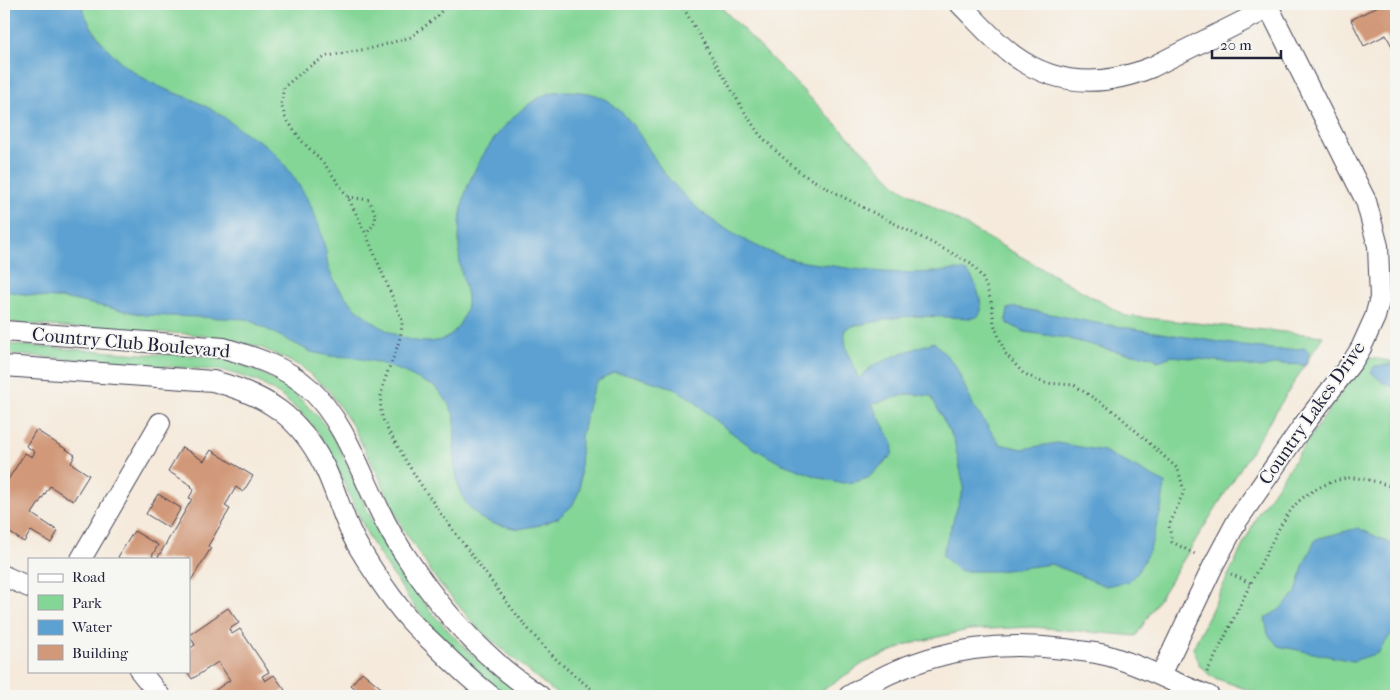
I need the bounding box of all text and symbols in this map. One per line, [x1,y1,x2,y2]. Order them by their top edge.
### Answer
scale bar [1212,28,1281,60]
text: 20 m [1220,36,1252,54]
street label: Country Club Boulevard [31,323,232,363]
street label: Country Lakes Drive [1254,337,1370,489]
legend [28,558,190,672]
text: Road [72,568,106,586]
text: Park [72,594,102,612]
text: Water [71,618,112,636]
text: Building [72,644,129,662]

